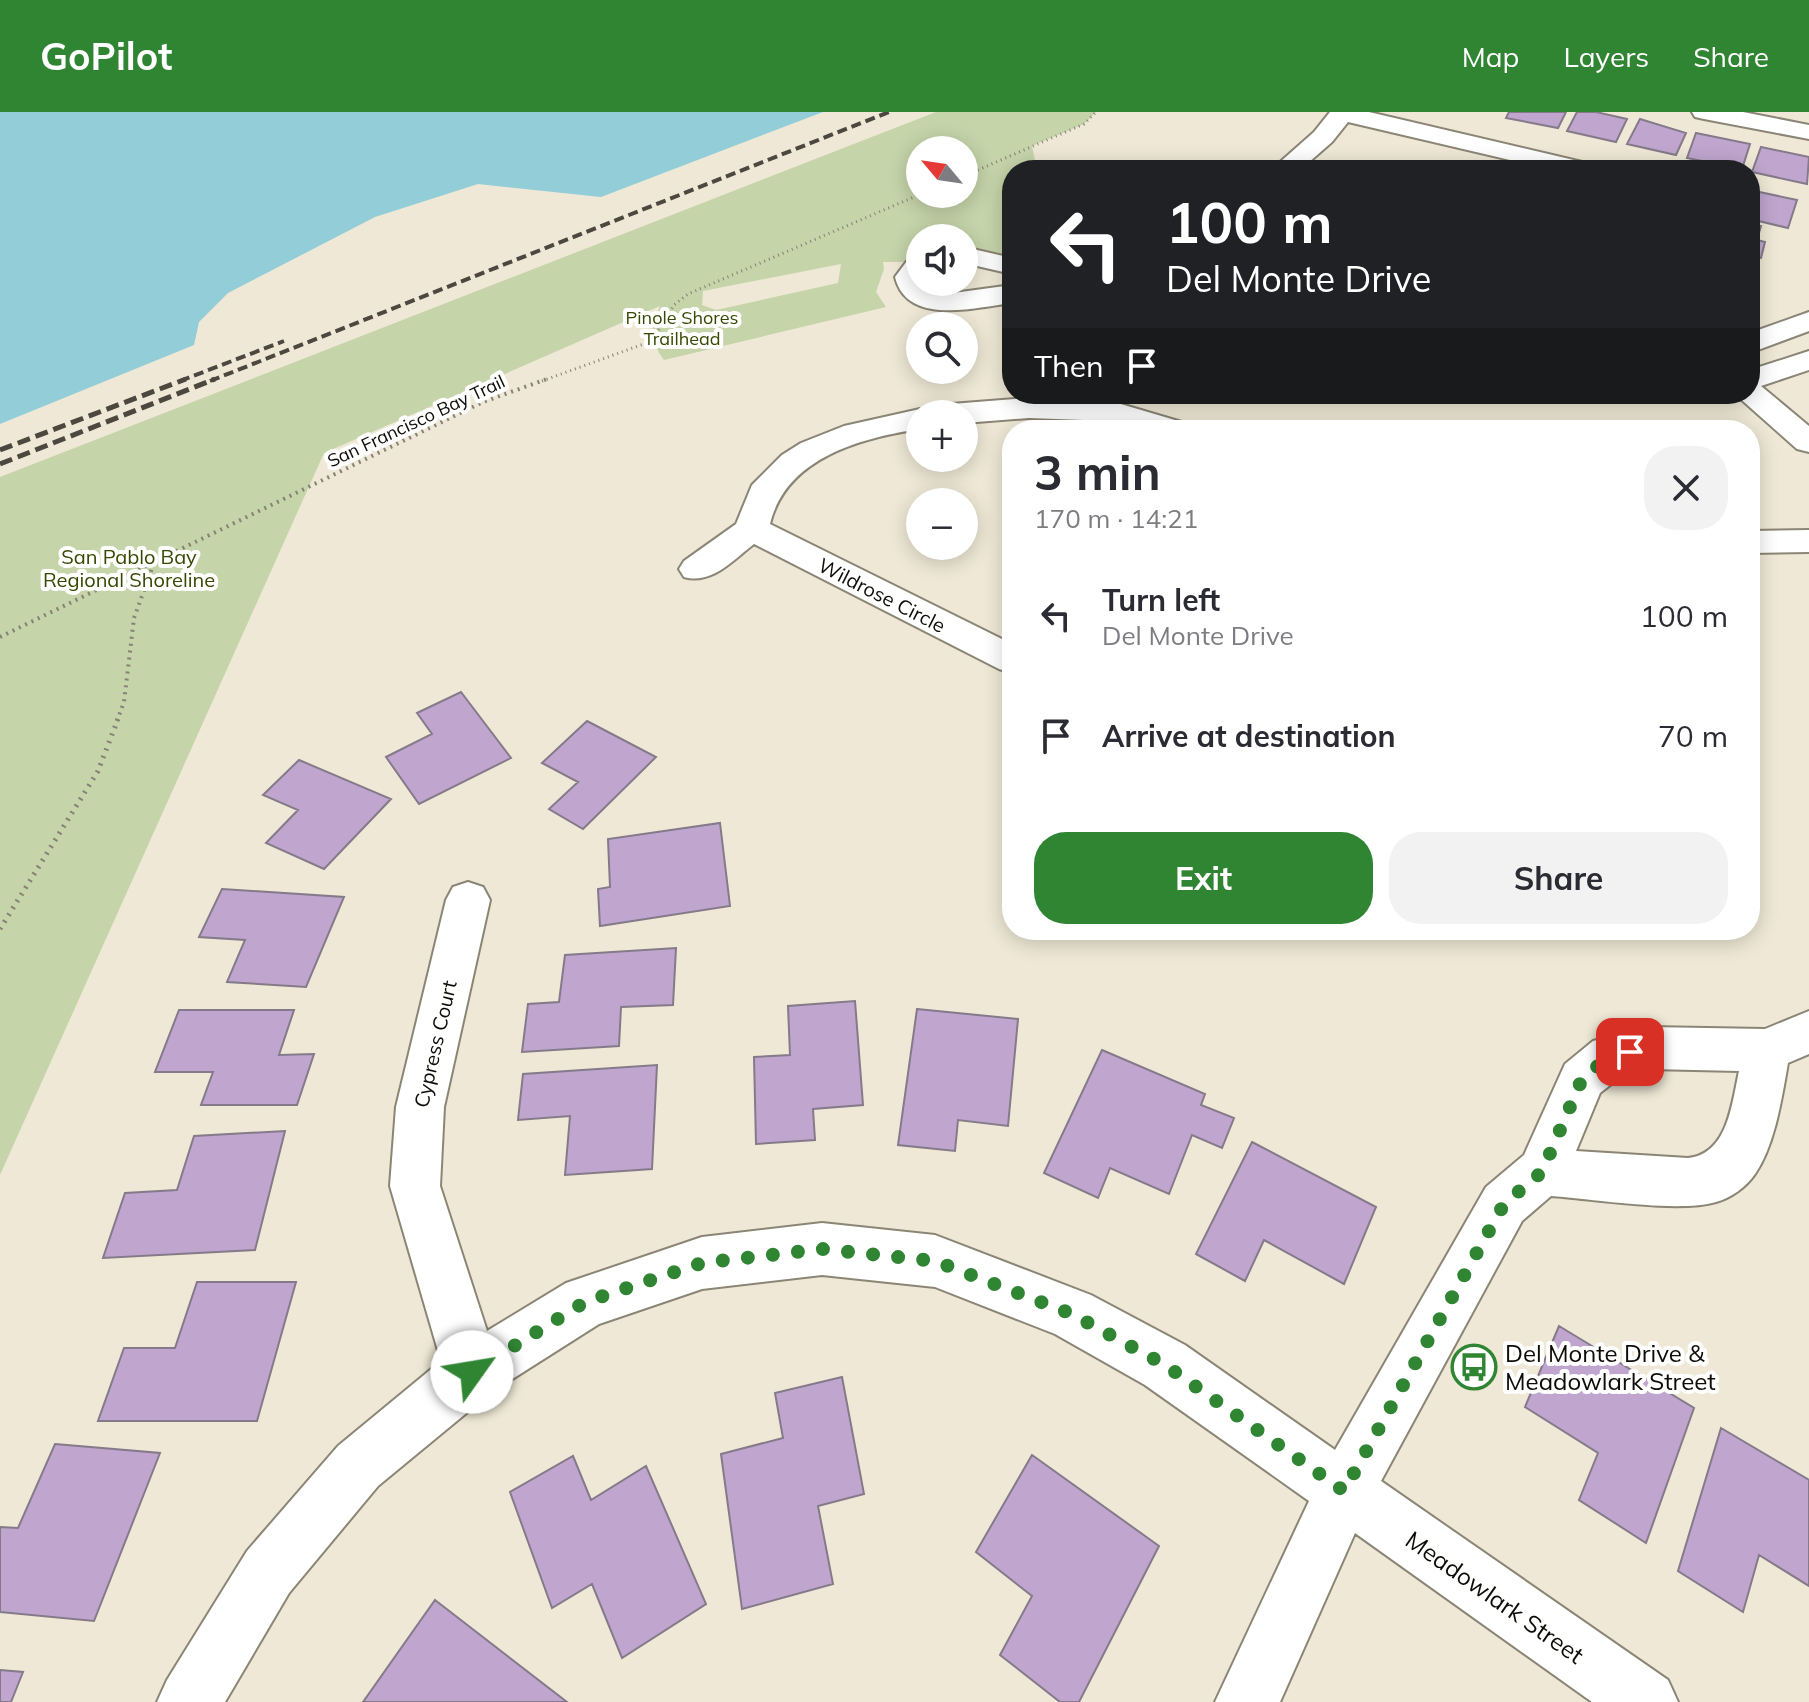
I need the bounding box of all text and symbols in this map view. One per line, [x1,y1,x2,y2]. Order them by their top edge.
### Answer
text: GoPilot [40,32,172,80]
text: Map [1462,39,1519,74]
text: Layers [1563,39,1649,74]
text: Share [1693,39,1769,74]
north arrow [906,136,978,208]
map controls [906,136,978,560]
text: 100 m [1166,187,1333,257]
icon: left [1034,192,1138,296]
button: sound [906,224,978,296]
text: Del Monte Drive [1166,256,1431,301]
park label: Pinole Shores Trailhead [626,306,738,350]
button: search [906,312,978,384]
icon: arrive [1120,344,1164,388]
text: Then [1034,347,1104,385]
street label: San Francisco Bay Trail [324,370,508,472]
button: + [906,400,978,472]
text: 3 min [1034,442,1161,502]
button: close [1644,446,1728,530]
button: − [906,488,978,560]
text: 170 m · 14:21 [1034,502,1198,535]
park label: San Pablo Bay Regional Shoreline [43,544,215,592]
street label: Wildrose Circle [814,552,950,638]
text: Turn left [1102,581,1220,619]
icon: left [1034,594,1078,638]
text: 100 m [1640,597,1728,635]
text: Del Monte Drive [1102,619,1294,652]
icon: arrive [1034,714,1078,758]
text: Arrive at destination [1102,717,1396,755]
text: 70 m [1658,717,1728,755]
button: Exit [1034,832,1373,924]
button: Share [1389,832,1728,924]
street label: Cypress Court [408,978,462,1110]
pin [1596,1018,1664,1086]
icon: arrive [1608,1030,1652,1074]
position arrow [430,1330,514,1414]
place label: Del Monte Drive & Meadowlark Street [1505,1338,1716,1396]
bus stop icon: Del Monte Drive & Meadowlark Street [1450,1343,1498,1391]
street label: Meadowlark Street [1400,1524,1590,1670]

